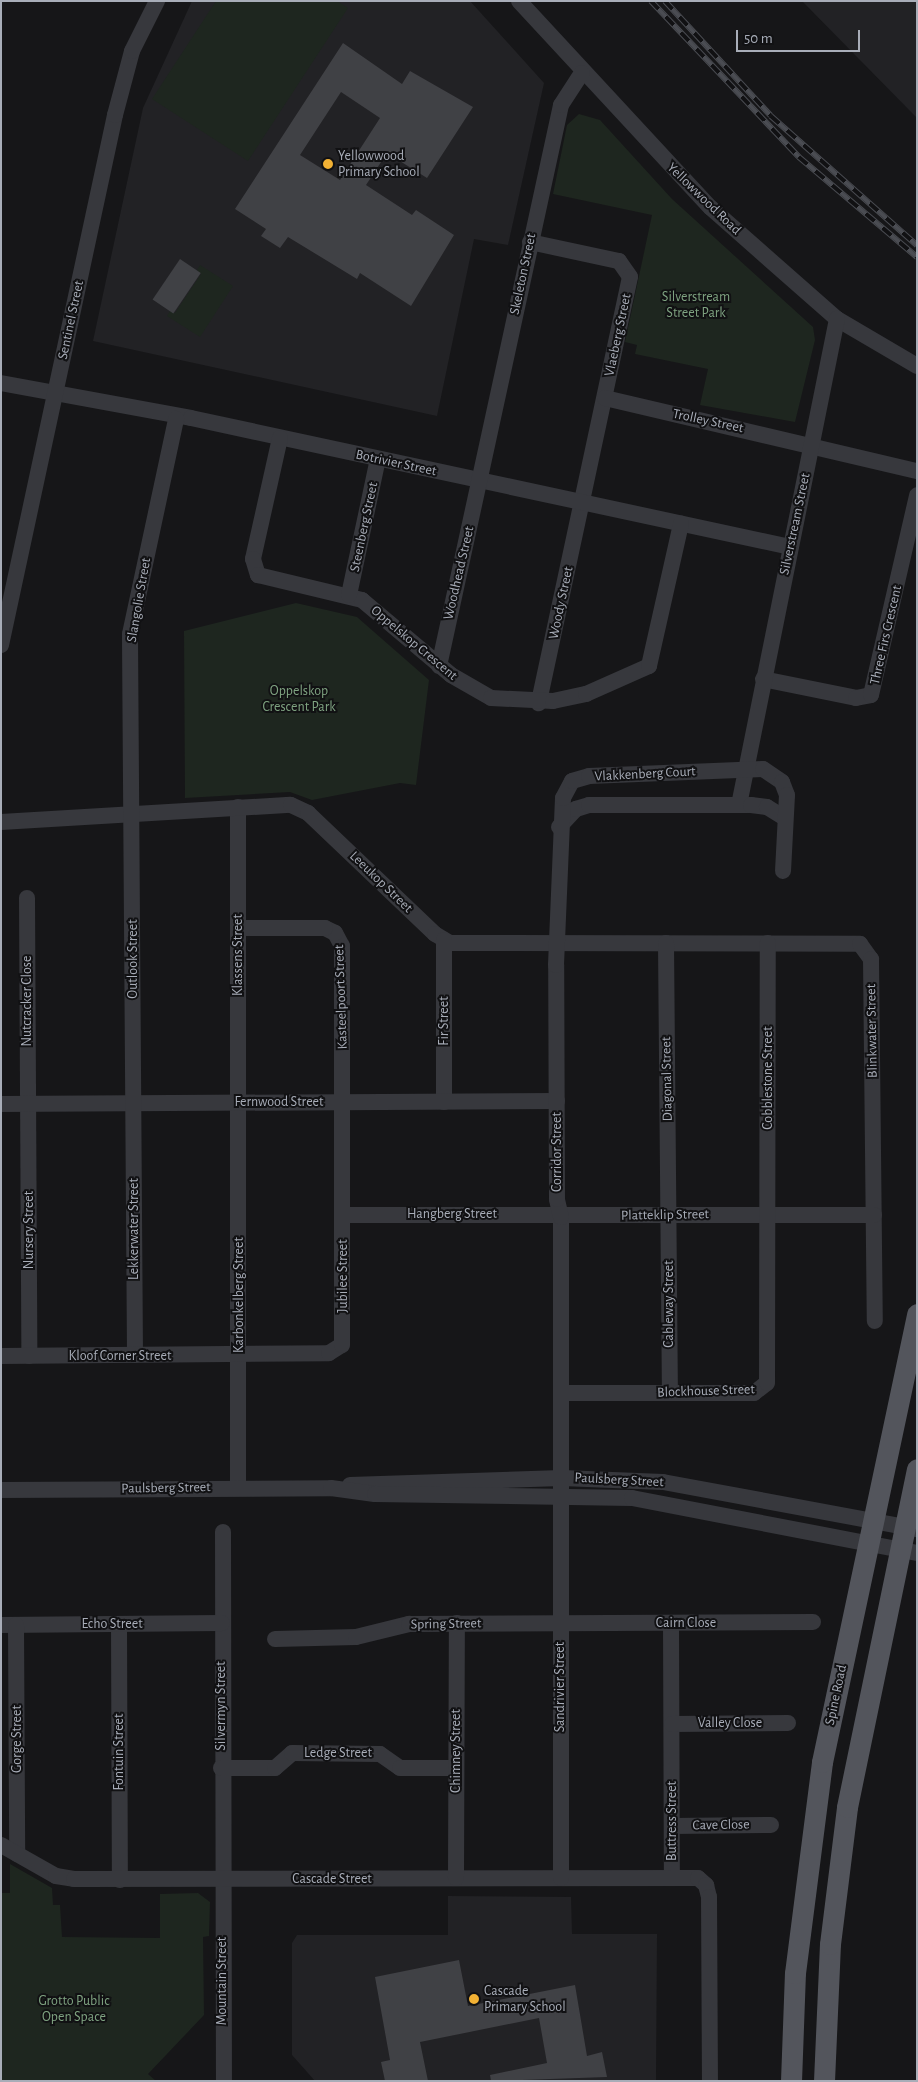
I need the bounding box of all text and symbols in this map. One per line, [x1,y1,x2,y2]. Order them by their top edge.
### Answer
scale bar [738,20,862,52]
text: 50 m [744,31,773,46]
place label: Yellowwood Primary School [338,148,420,180]
marker: Yellowwood Primary School [322,158,334,170]
street label: Yellowwood Road [664,159,744,239]
street label: Skeleton Street [506,232,540,316]
street label: Sentinel Street [54,279,88,361]
park label: Silverstream Street Park [662,289,730,322]
street label: Vlaeberg Street [601,292,635,378]
street label: Trolley Street [671,405,745,437]
street label: Botrivier Street [354,446,438,480]
street label: Silverstream Street [776,472,814,576]
street label: Steenberg Street [346,481,382,573]
street label: Woodhead Street [440,525,478,621]
street label: Slangolie Street [123,556,155,644]
street label: Woody Street [545,565,577,641]
street label: Three Firs Crescent [866,584,906,686]
street label: Oppelskop Crescent [367,602,461,684]
park label: Oppelskop Crescent Park [262,683,336,716]
street label: Vlakkenberg Court [594,763,696,785]
street label: Leeukop Street [346,848,416,916]
street label: Klassens Street [230,914,246,996]
street label: Outlook Street [125,919,141,999]
street label: Kasteelpoort Street [331,944,351,1050]
street label: Nutcracker Close [19,955,35,1047]
street label: Blinkwater Street [863,984,881,1078]
street label: Fir Street [436,996,452,1046]
street label: Cobblestone Street [760,1026,776,1130]
street label: Diagonal Street [658,1036,676,1122]
street label: Fernwood Street [234,1094,324,1110]
street label: Corridor Street [549,1112,565,1192]
street label: Lekkerwater Street [126,1178,142,1280]
street label: Nursery Street [21,1191,37,1269]
street label: Hangberg Street [407,1206,497,1222]
street label: Platteklip Street [621,1206,709,1224]
street label: Karbonkelberg Street [231,1237,247,1353]
street label: Jubilee Street [335,1239,351,1313]
street label: Cableway Street [661,1260,677,1348]
street label: Kloof Corner Street [69,1348,171,1364]
street label: Blockhouse Street [657,1381,755,1401]
street label: Paulsberg Street [574,1469,664,1491]
street label: Paulsberg Street [121,1479,211,1497]
street label: Spring Street [410,1615,482,1633]
street label: Cairn Close [656,1615,716,1631]
street label: Echo Street [81,1616,143,1632]
street label: Sandrivier Street [552,1642,568,1732]
street label: Silvermyn Street [213,1661,229,1751]
street label: Spine Road [821,1663,851,1727]
street label: Gorge Street [9,1705,25,1773]
street label: Chimney Street [448,1709,464,1793]
street label: Fontuin Street [111,1713,127,1791]
street label: Valley Close [698,1715,762,1731]
street label: Ledge Street [304,1745,372,1761]
street label: Buttress Street [664,1781,680,1861]
street label: Cave Close [692,1816,750,1834]
street label: Cascade Street [292,1871,372,1887]
street label: Mountain Street [214,1937,230,2025]
place label: Cascade Primary School [484,1983,566,2015]
park label: Grotto Public Open Space [38,1993,110,2025]
marker: Cascade Primary School [468,1993,480,2005]

